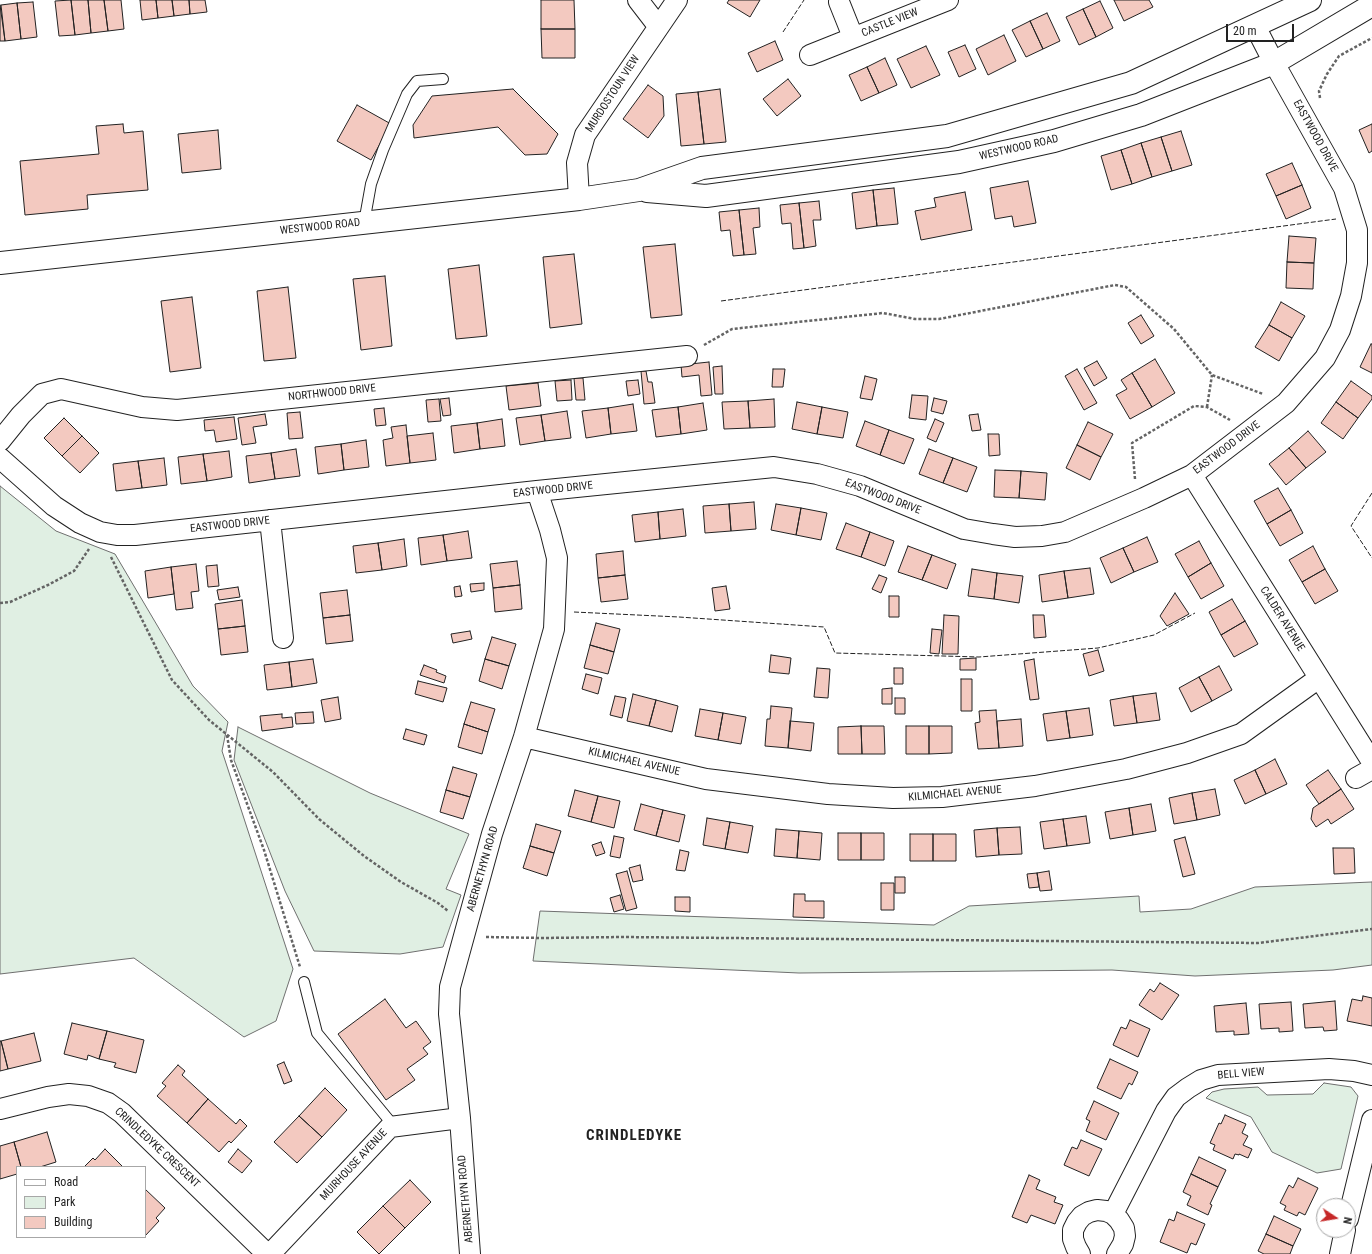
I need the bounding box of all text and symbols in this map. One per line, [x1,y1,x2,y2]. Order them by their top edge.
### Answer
street label: CASTLE VIEW [860,6,920,40]
scale bar [1228,16,1296,42]
text: 20 m [1233,24,1257,38]
street label: MURDOSTOUN VIEW [583,53,643,135]
street label: EASTWOOD DRIVE [1290,98,1340,174]
street label: WESTWOOD ROAD [978,132,1060,164]
street label: WESTWOOD ROAD [279,216,361,238]
street label: NORTHWOOD DRIVE [287,382,377,404]
street label: EASTWOOD DRIVE [1191,419,1263,477]
street label: EASTWOOD DRIVE [843,476,923,518]
street label: EASTWOOD DRIVE [512,479,594,501]
street label: EASTWOOD DRIVE [189,514,271,536]
street label: CALDER AVENUE [1257,584,1307,654]
street label: KILMICHAEL AVENUE [587,745,681,779]
street label: KILMICHAEL AVENUE [908,783,1002,805]
street label: ABERNETHYN ROAD [464,825,502,913]
street label: BELL VIEW [1217,1065,1265,1083]
street label: CRINDLEDYKE CRESCENT [112,1105,202,1191]
street label: MUIRHOUSE AVENUE [318,1127,390,1203]
district label: CRINDLEDYKE [586,1127,682,1145]
street label: ABERNETHYN ROAD [456,1154,476,1244]
legend [16,1166,146,1238]
text: Road [54,1175,78,1189]
text: Park [54,1195,75,1209]
north arrow [1316,1198,1356,1238]
text: Building [54,1215,92,1229]
text: N [1340,1216,1354,1225]

